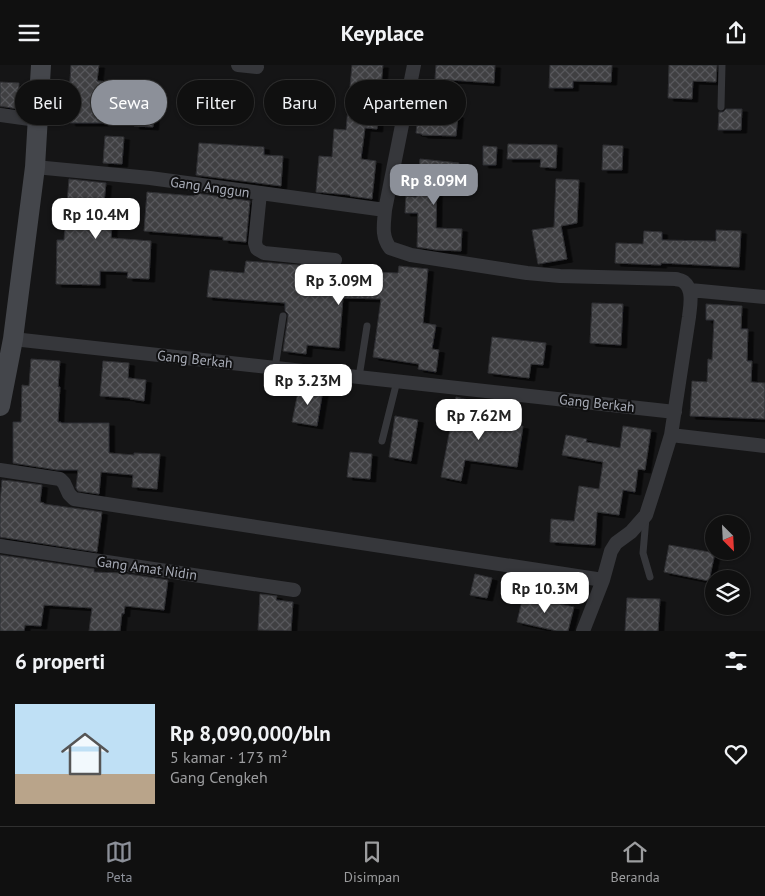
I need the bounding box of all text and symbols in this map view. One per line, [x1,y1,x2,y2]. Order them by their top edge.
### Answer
icon: menu [15,19,43,47]
text: Keyplace [341,19,424,47]
icon: share [722,19,750,47]
chip: Beli [15,80,81,125]
chip: Sewa [91,80,167,125]
chip: Filter [177,80,254,125]
chip: Baru [264,80,335,125]
chip: Apartemen [345,80,466,125]
pin: Rp 8.09M [382,163,486,206]
text: Rp 8.09M [401,170,467,190]
street label: Gang Anggun [169,173,251,201]
pin: Rp 10.4M [44,197,148,240]
text: Rp 10.4M [63,204,129,224]
pin: Rp 3.09M [287,263,391,306]
text: Rp 3.09M [306,270,372,290]
street label: Gang Berkah [156,346,234,372]
pin: Rp 3.23M [256,363,360,406]
text: Rp 3.23M [275,370,341,390]
street label: Gang Berkah [558,390,636,416]
pin: Rp 7.62M [427,399,531,441]
text: Rp 7.62M [447,405,511,425]
north arrow [705,515,750,560]
map controls [705,515,750,615]
street label: Gang Amat Nidin [96,552,198,584]
button: layers [705,570,750,615]
pin: Rp 10.3M [493,571,597,614]
text: Rp 10.3M [512,578,578,598]
icon: filters [722,647,750,675]
text: 6 properti [15,648,105,675]
text: Rp 8,090,000/bln [170,720,331,747]
icon: home [55,724,115,784]
icon: heart [722,740,750,768]
text: 5 kamar · 173 m² [170,747,288,767]
text: Gang Cengkeh [170,767,268,787]
tab: Peta [105,838,133,886]
tab: Disimpan [344,838,400,886]
tab: Beranda [611,838,660,886]

